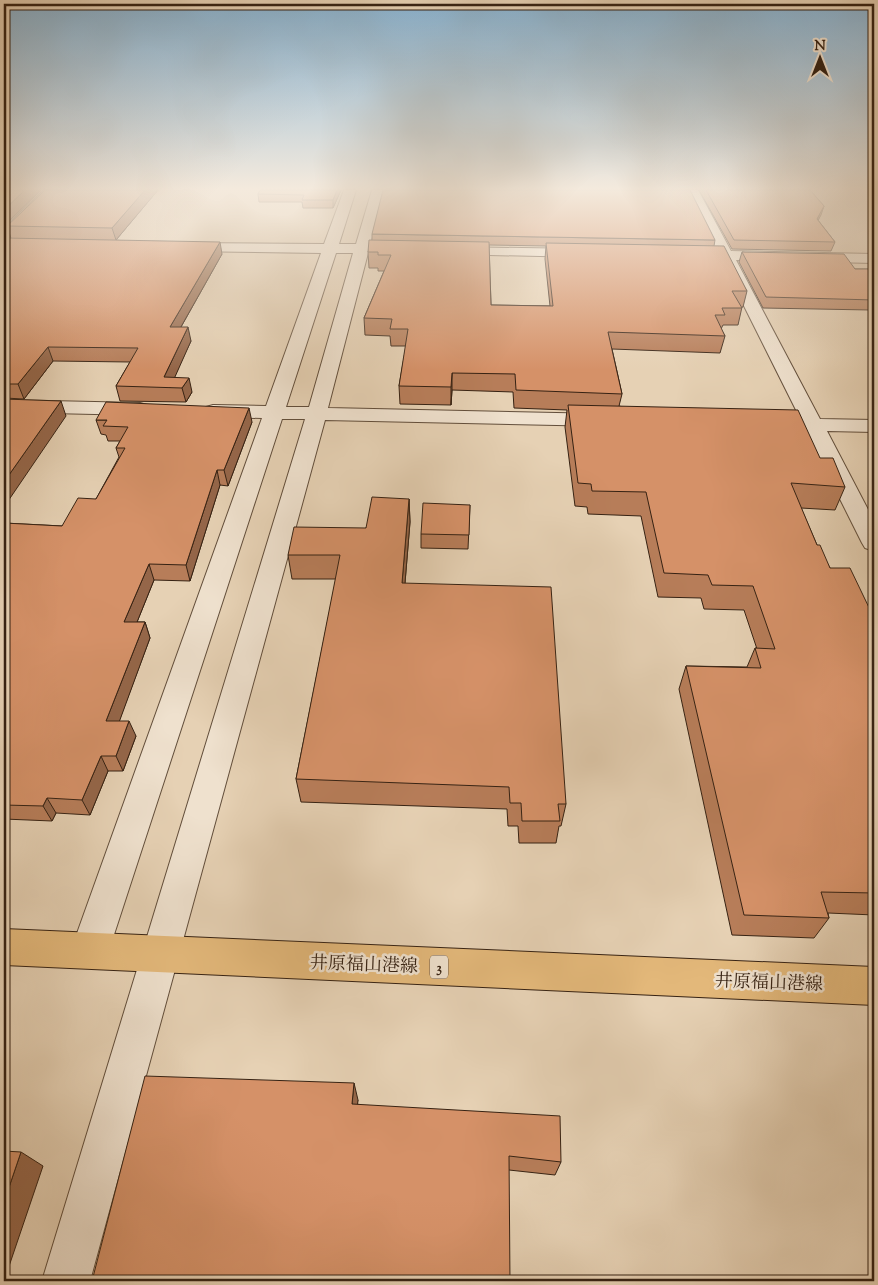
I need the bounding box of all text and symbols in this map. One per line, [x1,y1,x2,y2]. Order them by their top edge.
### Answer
north arrow [796,32,846,82]
text: N [814,37,826,57]
street label: 井原福山港線 [310,951,418,981]
road number: 3 [430,956,448,979]
street label: 井原福山港線 [715,969,823,999]

